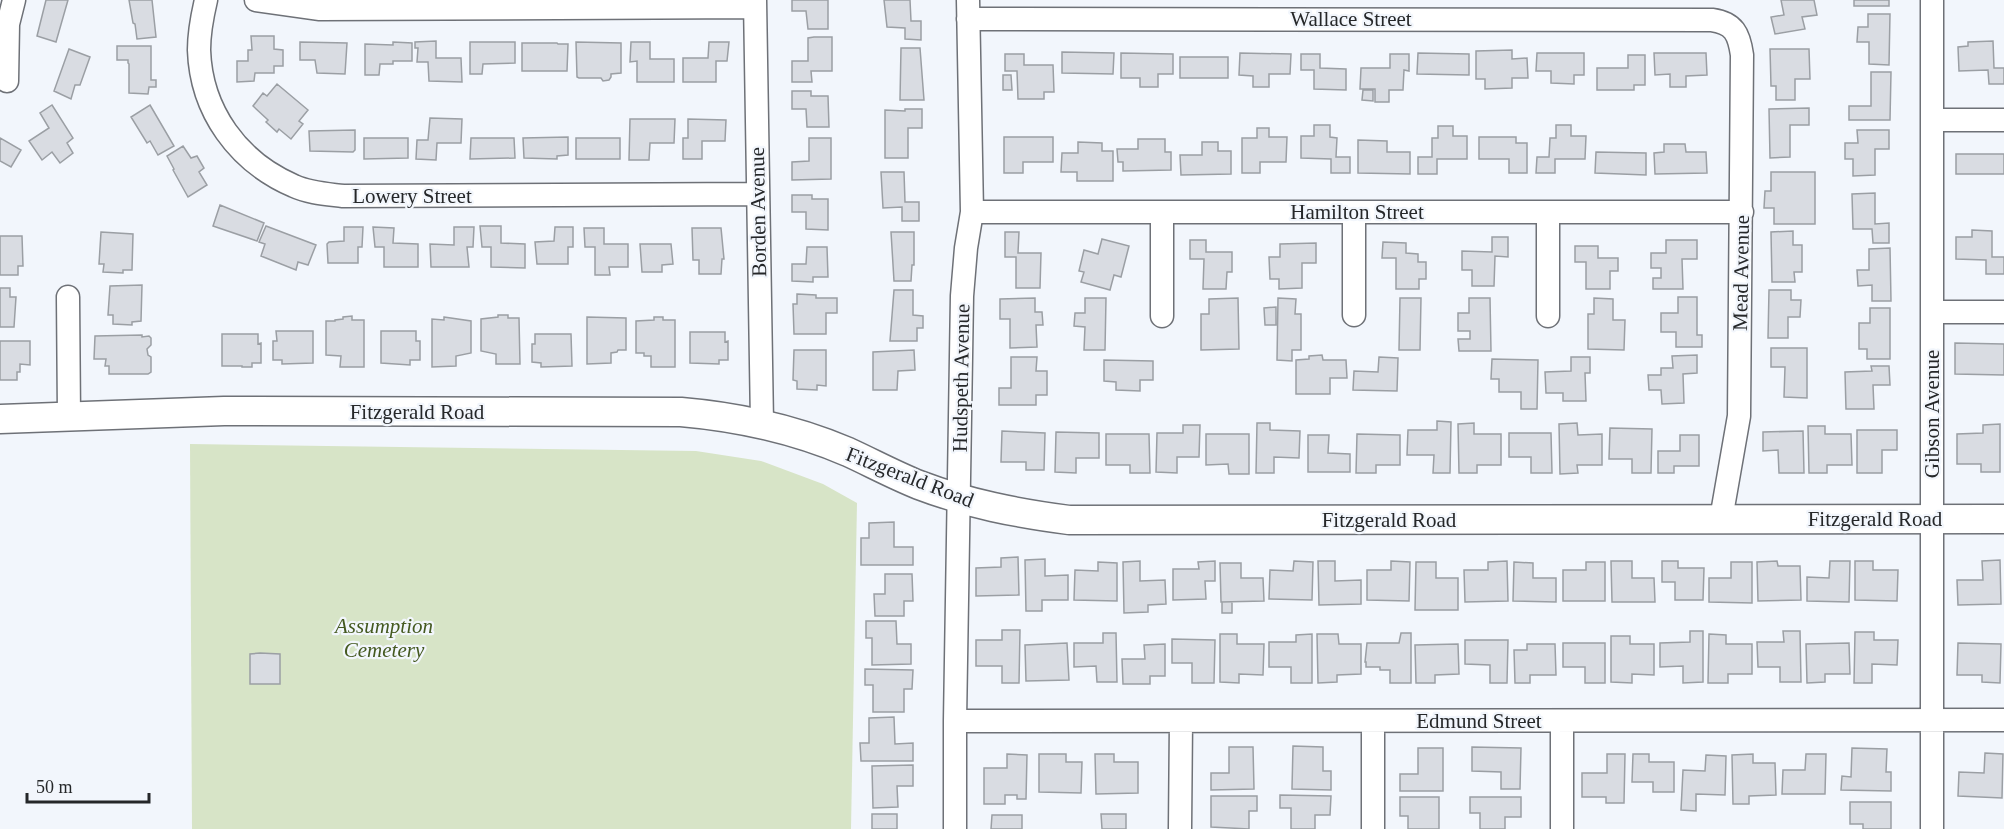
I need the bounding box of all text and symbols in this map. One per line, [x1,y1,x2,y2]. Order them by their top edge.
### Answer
street label: Wallace Street [1290,7,1412,31]
street label: Borden Avenue [745,147,771,277]
street label: Lowery Street [352,184,472,208]
street label: Hamilton Street [1290,200,1424,224]
street label: Mead Avenue [1728,215,1754,331]
street label: Hudspeth Avenue [948,304,974,452]
street label: Gibson Avenue [1920,350,1944,478]
street label: Fitzgerald Road [350,400,485,424]
street label: Fitzgerald Road [843,442,978,513]
street label: Fitzgerald Road [1808,507,1943,531]
street label: Fitzgerald Road [1322,508,1457,532]
park label: Assumption Cemetery [333,614,433,662]
street label: Edmund Street [1416,709,1542,733]
scale bar [27,766,148,804]
text: 50 m [36,777,73,797]

